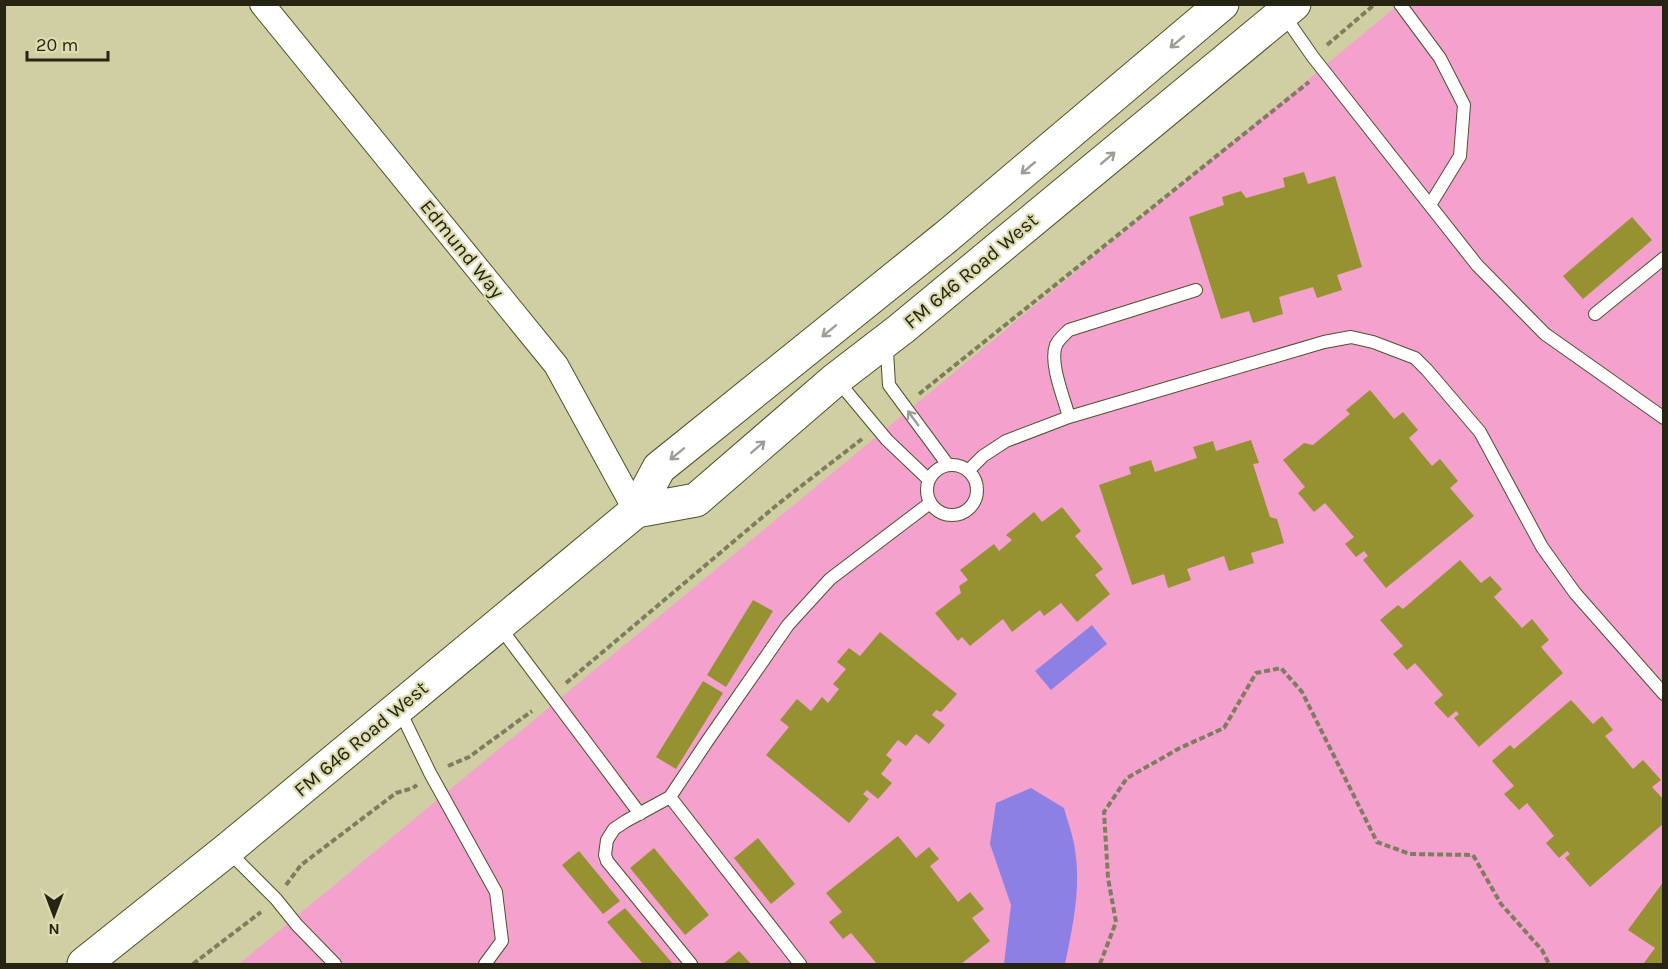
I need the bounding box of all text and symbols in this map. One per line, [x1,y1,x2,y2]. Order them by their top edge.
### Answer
scale bar [27,24,108,62]
text: 20 m [36,34,78,56]
one-way arrow [1170,35,1185,49]
one-way arrow [1100,151,1115,165]
one-way arrow [1020,161,1036,174]
street label: Edmund Way [415,195,509,303]
street label: FM 646 Road West [900,208,1043,334]
one-way arrow [821,325,837,338]
one-way arrow [907,410,919,426]
one-way arrow [750,440,765,454]
one-way arrow [670,447,685,461]
street label: FM 646 Road West [290,676,433,802]
north arrow [24,885,84,945]
text: N [48,920,60,939]

